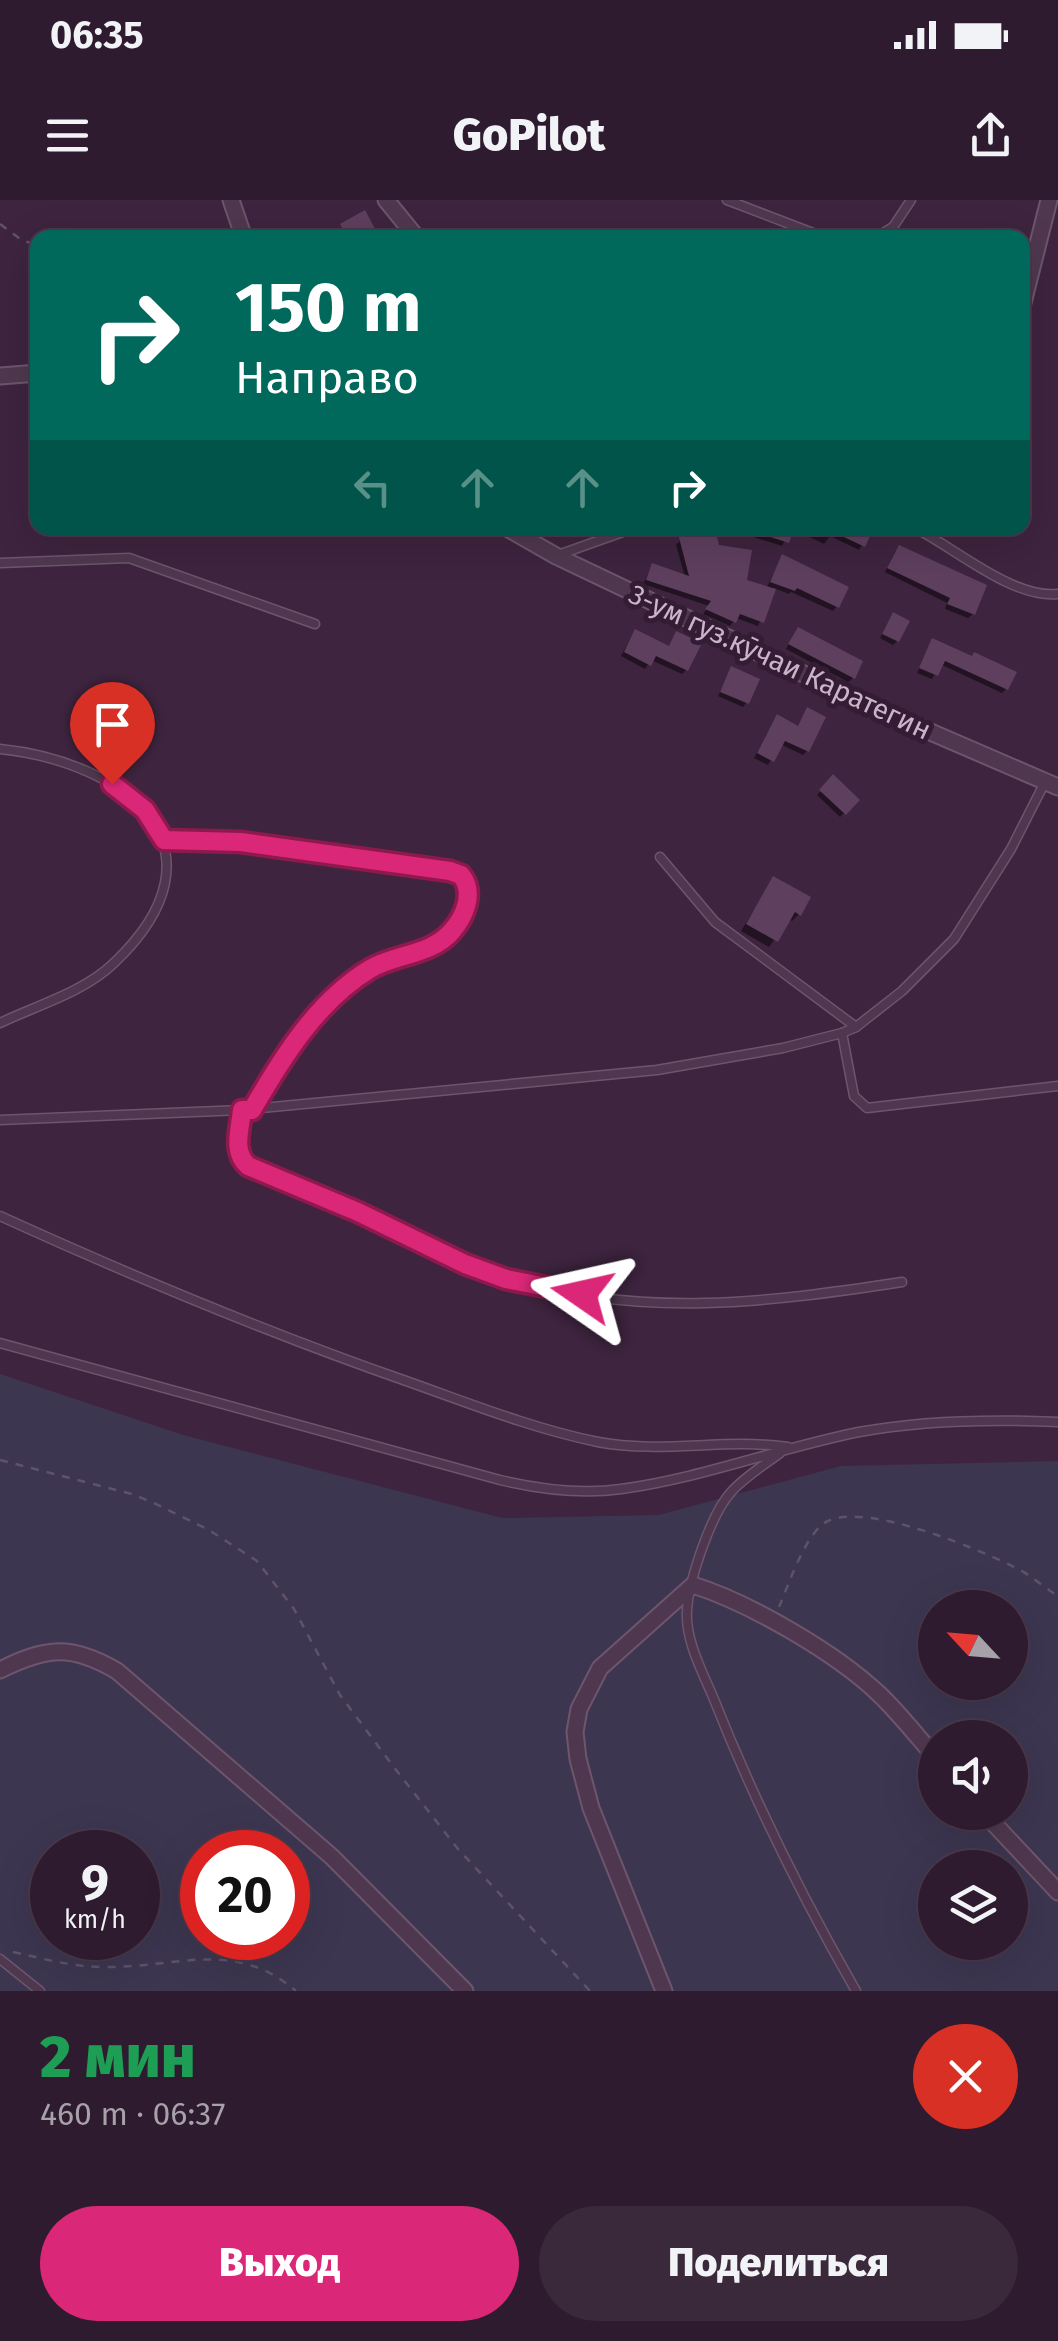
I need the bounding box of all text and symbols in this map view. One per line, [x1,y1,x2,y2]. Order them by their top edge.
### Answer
text: 06:35 [50,12,144,58]
icon: menu [40,108,95,163]
text: GoPilot [453,108,605,162]
icon: share [963,108,1018,163]
text: 150 m [235,266,422,350]
icon: right [70,270,200,400]
text: Направо [235,351,419,405]
icon: left [345,460,400,515]
icon: ahead [450,460,505,515]
icon: ahead [555,460,610,515]
icon: right [660,460,715,515]
street label: 3-ум гуз.кӯчаи Каратегин [624,577,936,747]
pin [70,682,155,785]
icon: arrive [85,697,140,752]
position arrow [530,1242,634,1346]
north arrow [918,1590,1028,1700]
map controls [918,1590,1028,1960]
button: sound [918,1720,1028,1830]
speed limit sign: 20 [180,1830,310,1960]
button: layers [918,1850,1028,1960]
text: 9 [81,1853,109,1913]
text: km/h [64,1905,126,1935]
text: 2 мин [40,2021,196,2093]
button: close [913,2024,1018,2129]
text: 460 m · 06:37 [40,2095,225,2133]
button: Выход [40,2206,519,2321]
button: Поделиться [539,2206,1018,2321]

